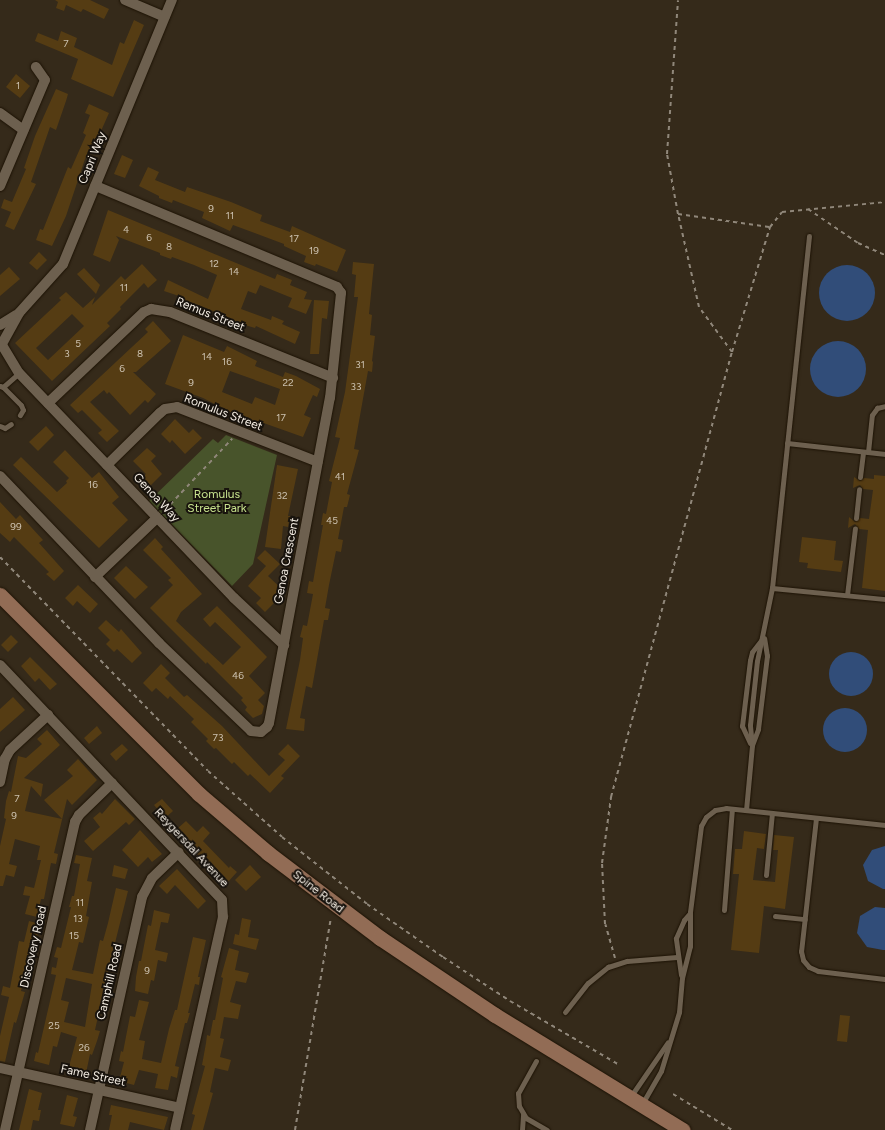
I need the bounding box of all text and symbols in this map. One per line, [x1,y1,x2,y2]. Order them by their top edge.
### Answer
house number: 7 [63,38,69,50]
house number: 1 [16,80,20,92]
street label: Capri Way [76,130,110,186]
house number: 9 [208,203,214,215]
house number: 11 [226,210,234,222]
house number: 4 [123,224,129,236]
house number: 6 [146,232,152,244]
house number: 17 [289,233,299,245]
house number: 8 [166,241,172,253]
house number: 19 [309,245,319,257]
house number: 12 [209,258,219,270]
house number: 14 [229,266,239,278]
house number: 11 [120,282,128,294]
street label: Remus Street [173,295,247,335]
house number: 5 [75,338,81,350]
house number: 3 [64,348,70,360]
house number: 8 [137,348,143,360]
house number: 14 [202,351,212,363]
house number: 16 [222,356,232,368]
house number: 31 [355,359,365,371]
house number: 6 [119,363,125,375]
house number: 9 [188,377,194,389]
house number: 22 [282,377,294,389]
house number: 33 [351,381,361,393]
street label: Romulus Street [182,391,264,435]
house number: 17 [276,412,286,424]
street label: Genoa Way [130,470,182,526]
house number: 41 [335,471,345,483]
house number: 16 [88,479,98,491]
park label: Romulus Street Park [187,488,247,516]
house number: 32 [276,490,288,502]
house number: 45 [326,515,338,527]
street label: Genoa Crescent [272,517,302,605]
house number: 99 [10,521,22,533]
house number: 46 [232,670,244,682]
house number: 73 [213,732,223,744]
house number: 7 [14,793,20,805]
street label: Reygersdal Avenue [151,806,231,890]
house number: 9 [11,810,17,822]
street label: Spine Road [290,868,346,916]
house number: 11 [76,897,84,909]
street label: Discovery Road [18,905,50,989]
house number: 13 [73,913,83,925]
house number: 15 [69,930,79,942]
street label: Camphill Road [94,943,126,1021]
house number: 9 [144,965,150,977]
house number: 25 [48,1020,60,1032]
house number: 26 [78,1042,90,1054]
street label: Fame Street [59,1062,127,1090]

